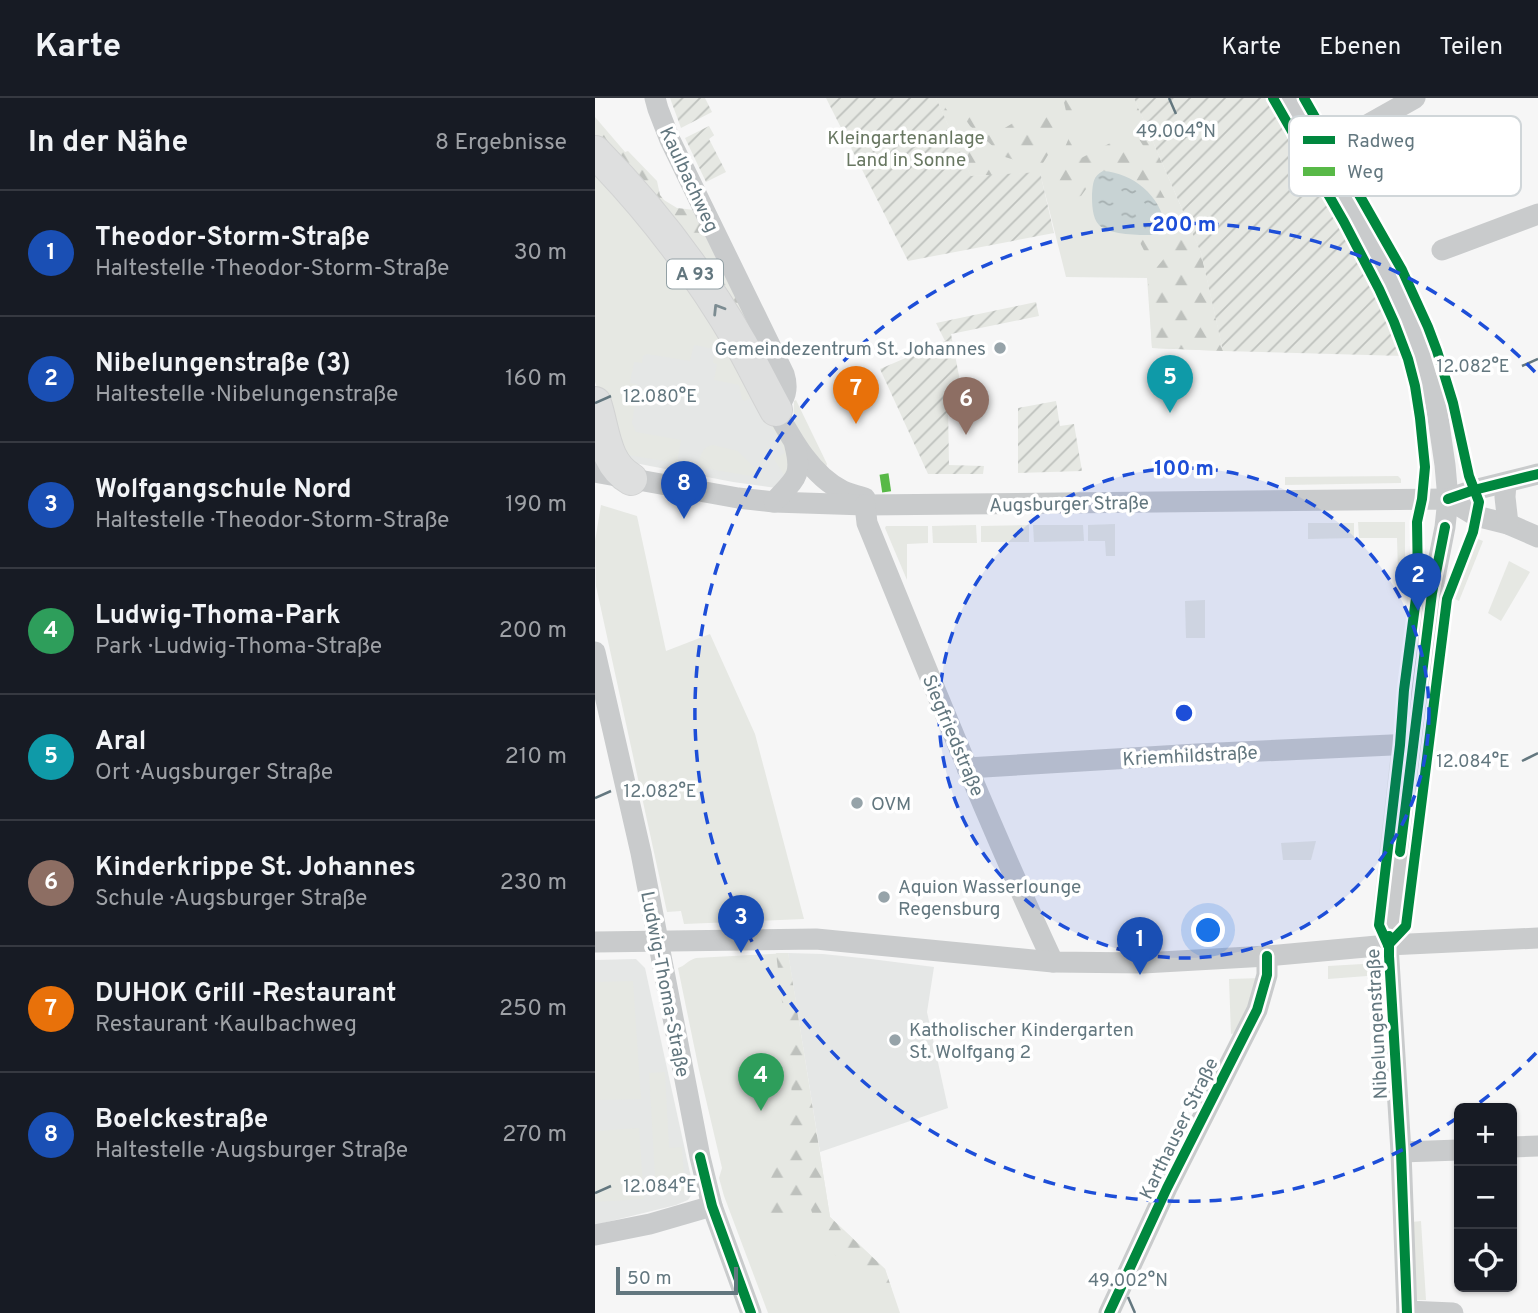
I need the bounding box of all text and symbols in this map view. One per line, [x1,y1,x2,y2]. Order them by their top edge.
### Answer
text: Karte [35,27,121,69]
text: Karte [1221,33,1281,63]
text: Ebenen [1319,33,1401,63]
text: Teilen [1439,33,1503,63]
legend [1289,116,1521,196]
text: 49.004°N [1136,121,1216,144]
street label: Kaulbachweg [653,123,723,236]
text: In der Nähe [28,125,188,162]
park label: Kleingartenanlage Land in Sonne [827,127,985,173]
text: 8 Ergebnisse [435,129,567,158]
text: Radweg [1347,130,1415,154]
text: Weg [1347,161,1384,185]
text: 200 m [1152,212,1216,239]
text: Theodor-Storm-Straße [95,222,370,255]
text: 1 [46,239,56,268]
text: 30 m [514,239,567,268]
text: Haltestelle · Theodor-Storm-Straße [95,255,449,284]
road number: A 93 [667,260,723,288]
one-way arrow [714,303,727,316]
place label: Gemeindezentrum St. Johannes [715,338,986,362]
marker: Gemeindezentrum St. Johannes [992,340,1008,356]
text: Nibelungenstraße (3) [95,348,351,381]
pin: 5 [1147,355,1193,413]
text: 12.082°E [1436,356,1510,379]
text: 2 [44,365,58,394]
text: 160 m [505,365,567,394]
pin: 7 [833,366,879,424]
pin: 6 [943,377,989,435]
text: Haltestelle · Nibelungenstraße [95,381,398,410]
text: 12.080°E [623,386,697,409]
text: 100 m [1154,456,1214,483]
pin: 8 [661,461,707,519]
text: Wolfgangschule Nord [95,474,352,507]
text: 3 [44,491,58,520]
text: 190 m [505,491,567,520]
street label: Augsburger Straße [989,492,1149,518]
text: Haltestelle · Theodor-Storm-Straße [95,507,449,536]
pin: 2 [1395,553,1441,611]
text: Ludwig-Thoma-Park [95,600,341,633]
text: 4 [44,617,58,646]
text: 200 m [499,617,567,646]
text: Park · Ludwig-Thoma-Straße [95,633,382,662]
street label: Siegfriedstraße [916,671,989,800]
centre of rings [1172,701,1196,725]
text: Aral [95,726,146,759]
street label: Kriemhildstraße [1122,741,1258,773]
text: 5 [44,743,58,772]
text: 210 m [505,743,567,772]
text: 12.084°E [1436,751,1510,774]
text: Ort · Augsburger Straße [95,759,333,788]
text: 12.082°E [623,781,697,804]
place label: OVM [871,793,911,817]
marker: OVM [849,795,865,811]
text: Kinderkrippe St. Johannes [95,852,416,885]
text: 6 [44,869,58,898]
text: 230 m [500,869,567,898]
place label: Aquion Wasserlounge Regensburg [898,876,1081,922]
text: Schule · Augsburger Straße [95,885,367,914]
street label: Ludwig-Thoma-Straße [634,889,694,1079]
marker: Aquion Wasserlounge Regensburg [876,889,892,905]
pin: 3 [718,895,764,953]
your location [1191,913,1225,947]
pin: 1 [1117,917,1163,975]
street label: Nibelungenstraße [1362,948,1394,1100]
text: DUHOK Grill -Restaurant [95,978,396,1011]
text: 7 [45,995,57,1024]
text: 250 m [499,995,567,1024]
text: Restaurant · Kaulbachweg [95,1011,357,1040]
place label: Katholischer Kindergarten St. Wolfgang 2 [909,1019,1134,1065]
marker: Katholischer Kindergarten St. Wolfgang 2 [887,1032,903,1048]
pin: 4 [738,1053,784,1111]
street label: Karthauser Straße [1135,1054,1225,1204]
map controls [1454,1103,1517,1292]
button: + [1454,1103,1517,1166]
text: Boelckestraße [95,1104,268,1137]
text: 8 [44,1121,58,1150]
text: 270 m [502,1121,567,1150]
text: Haltestelle · Augsburger Straße [95,1137,408,1166]
button: − [1454,1166,1517,1229]
text: 12.084°E [623,1176,697,1199]
button: locate [1454,1229,1517,1292]
scale bar [616,1264,739,1296]
text: 50 m [627,1267,672,1291]
text: 49.002°N [1088,1270,1168,1293]

